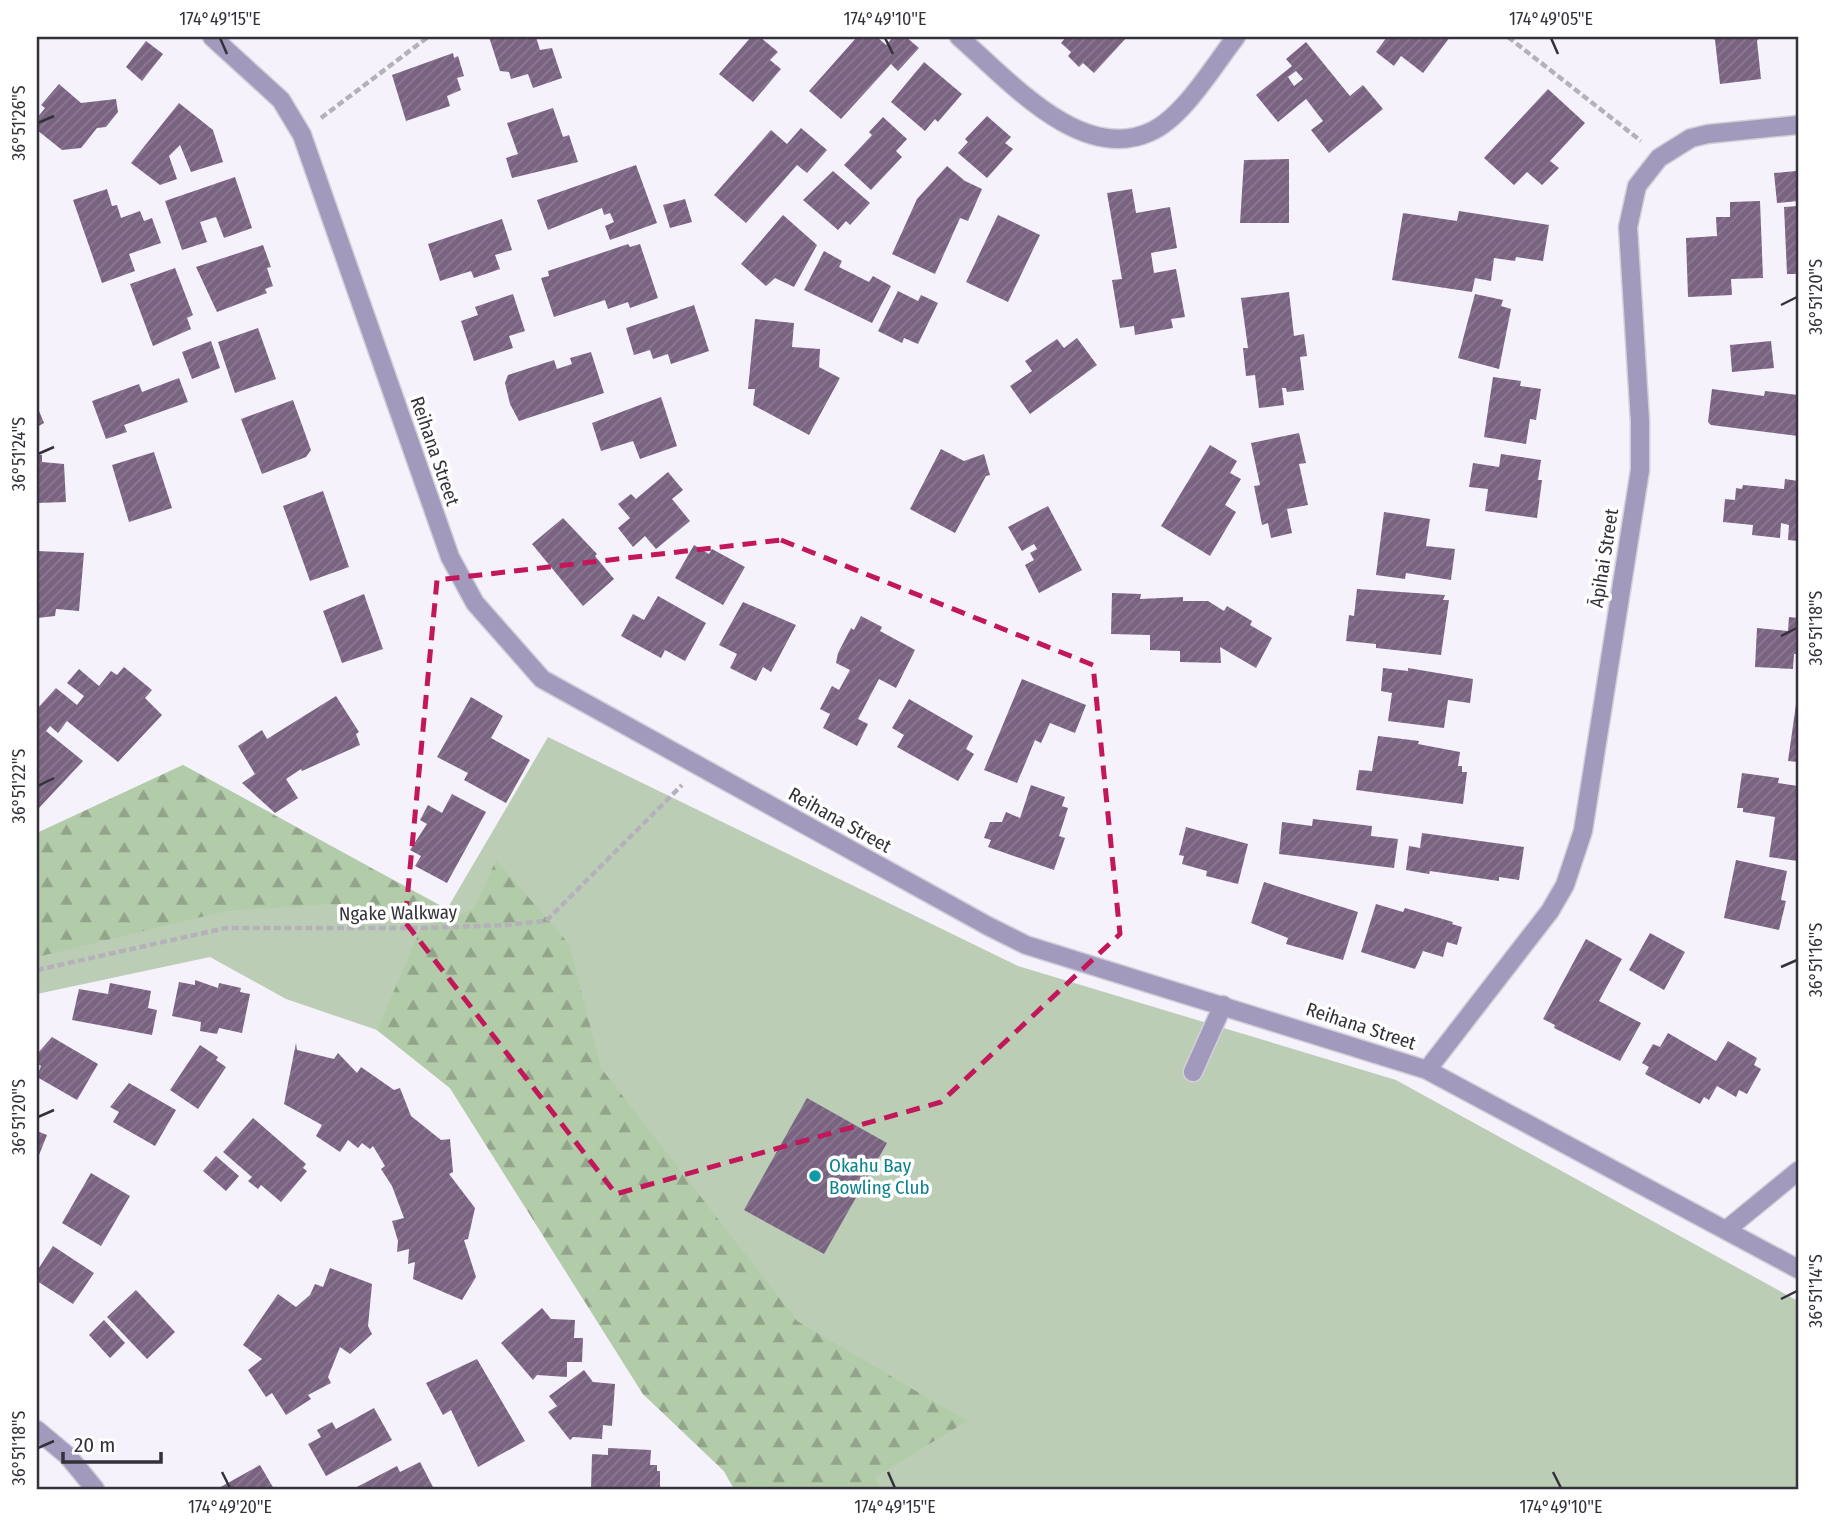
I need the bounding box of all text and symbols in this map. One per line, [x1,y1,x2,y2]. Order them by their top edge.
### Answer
text: 174°49'15"E [179,8,261,30]
text: 174°49'10"E [843,8,927,30]
text: 174°49'05"E [1509,8,1593,30]
text: 36°51'26"S [8,85,30,161]
text: 36°51'20"S [1805,259,1827,335]
street label: Reihana Street [406,393,465,509]
text: 36°51'24"S [8,417,30,491]
street label: Āpihai Street [1585,506,1623,609]
text: 36°51'18"S [1805,591,1827,665]
text: 36°51'22"S [8,748,30,823]
street label: Reihana Street [785,782,896,858]
street label: Ngake Walkway [339,900,458,926]
text: 36°51'16"S [1805,923,1827,997]
street label: Reihana Street [1303,997,1420,1055]
text: 36°51'20"S [8,1079,30,1155]
place label: Okahu Bay Bowling Club [829,1154,930,1199]
marker: Okahu Bay Bowling Club [807,1168,823,1184]
text: 36°51'14"S [1805,1254,1827,1328]
text: 36°51'18"S [8,1411,30,1485]
scale bar [63,1421,161,1465]
text: 20 m [74,1432,115,1458]
text: 174°49'20"E [188,1496,272,1518]
text: 174°49'15"E [854,1496,936,1518]
text: 174°49'10"E [1519,1496,1603,1518]

